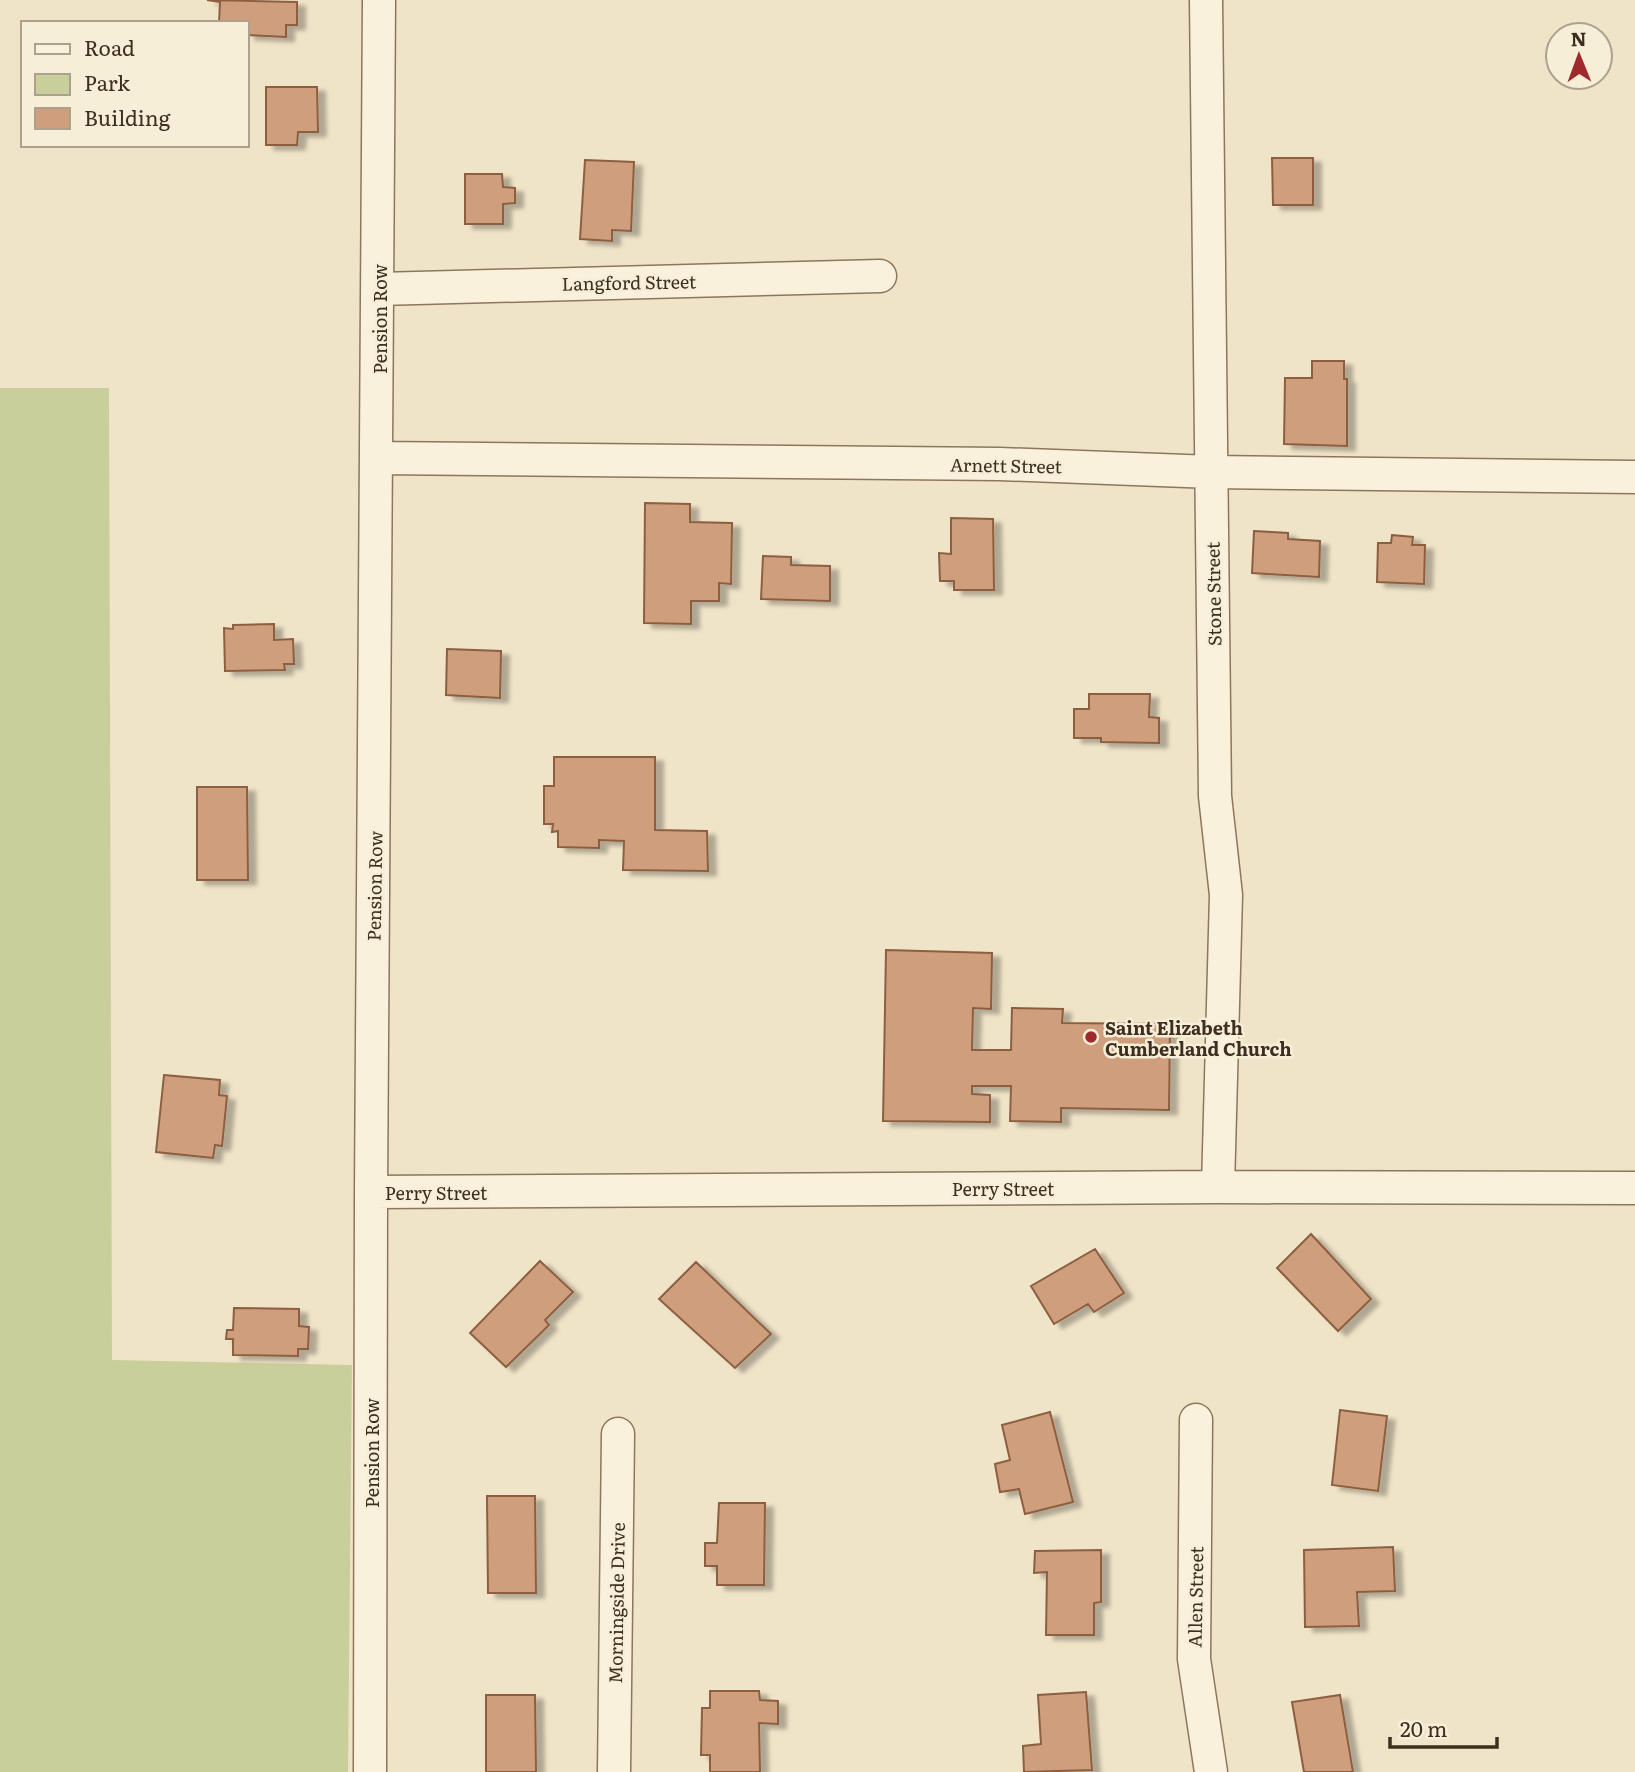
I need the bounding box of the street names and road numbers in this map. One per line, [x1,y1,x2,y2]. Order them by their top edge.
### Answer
street label: Pension Row [366,263,393,374]
street label: Langford Street [561,267,697,297]
street label: Arnett Street [950,451,1063,479]
street label: Stone Street [1199,541,1227,646]
street label: Pension Row [360,830,388,941]
street label: Perry Street [952,1175,1055,1202]
street label: Perry Street [385,1179,488,1206]
street label: Pension Row [358,1397,385,1508]
street label: Morningside Drive [601,1522,631,1684]
street label: Allen Street [1181,1545,1209,1648]

